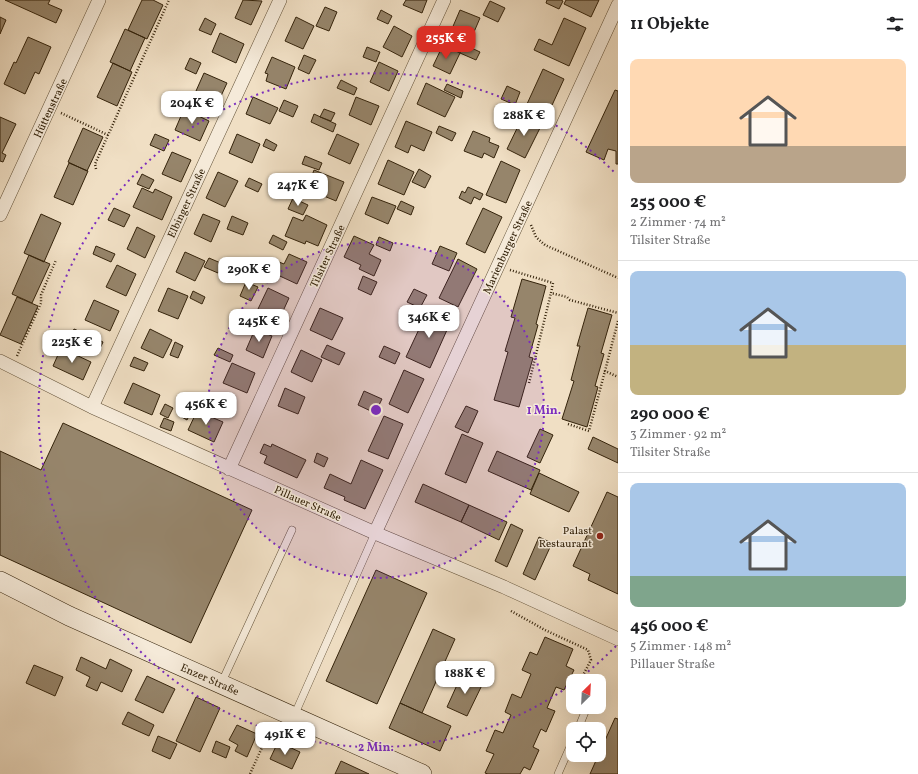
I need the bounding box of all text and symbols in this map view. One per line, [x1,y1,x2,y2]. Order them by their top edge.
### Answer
text: 11 Objekte [630,13,709,36]
icon: filters [884,13,906,35]
pin: 255K € [413,26,479,60]
text: 255K € [426,30,466,48]
street label: Hüttenstraße [31,76,72,141]
icon: home [732,85,804,157]
pin: 204K € [159,91,225,125]
text: 204K € [170,95,214,113]
pin: 288K € [491,103,557,137]
text: 288K € [503,107,545,125]
street label: Elbinger Straße [165,166,210,241]
pin: 247K € [265,173,331,207]
text: 247K € [277,177,319,195]
text: 255 000 € [630,191,706,214]
street label: Marienburger Straße [480,198,537,297]
text: 2 Zimmer · 74 m² [630,214,726,232]
street label: Tilsiter Straße [307,223,350,291]
text: Tilsiter Straße [630,232,710,250]
pin: 290K € [216,257,282,291]
text: 290K € [227,261,271,279]
icon: home [732,297,804,369]
pin: 346K € [396,305,462,339]
pin: 245K € [226,309,292,343]
text: 346K € [407,309,451,327]
text: 245K € [238,313,280,331]
pin: 225K € [39,330,105,364]
text: 225K € [51,334,93,352]
pin: 456K € [173,392,239,426]
text: 456K € [185,396,227,414]
centre of rings [369,403,383,417]
text: 1 Min. [527,403,561,419]
text: 290 000 € [630,403,710,426]
text: 3 Zimmer · 92 m² [630,426,726,444]
text: Tilsiter Straße [630,444,710,462]
street label: Pillauer Straße [272,483,343,526]
icon: home [732,509,804,581]
place label: Palast Restaurant [539,524,592,552]
marker: Palast Restaurant [595,531,605,541]
text: 456 000 € [630,615,709,638]
text: 5 Zimmer · 148 m² [630,638,731,656]
text: Pillauer Straße [630,656,715,674]
street label: Enzer Straße [178,661,241,700]
pin: 188K € [432,661,498,695]
text: 188K € [445,665,486,683]
north arrow [566,674,606,714]
map controls [566,674,606,762]
pin: 491K € [252,722,318,756]
button: locate [566,722,606,762]
text: 491K € [264,726,306,744]
text: 2 Min. [358,740,394,756]

